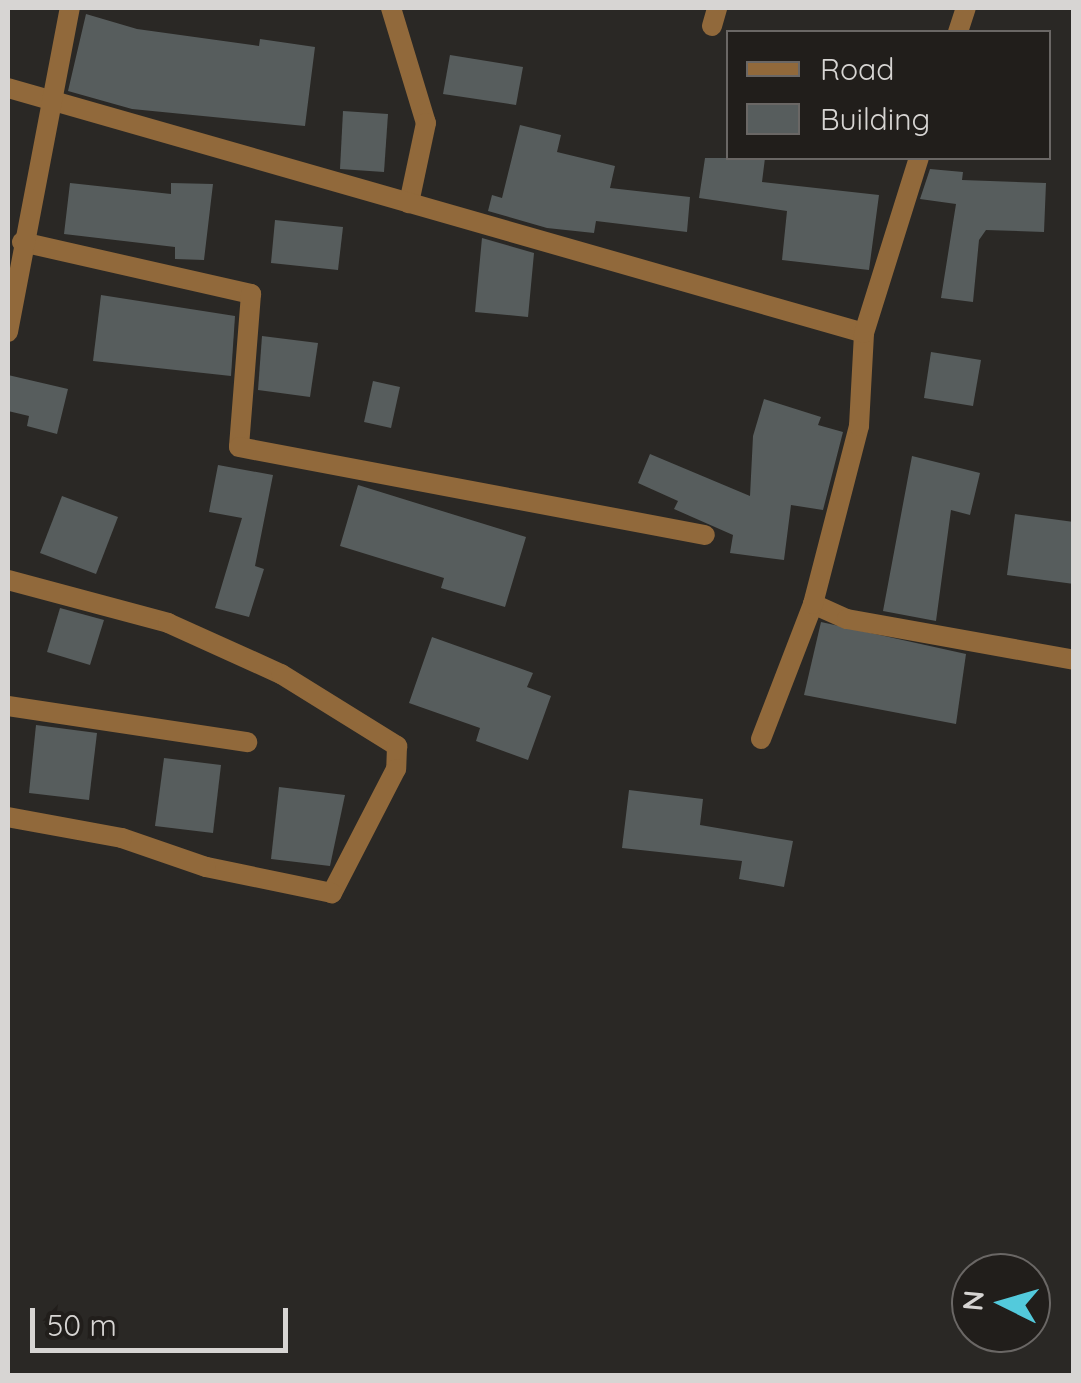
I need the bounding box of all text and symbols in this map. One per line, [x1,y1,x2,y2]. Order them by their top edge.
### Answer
legend [726,30,1051,160]
text: Road [820,50,894,88]
text: Building [820,100,930,138]
north arrow [951,1253,1051,1353]
scale bar [35,1288,292,1350]
text: N [954,1289,991,1312]
text: 50 m [47,1306,117,1344]

